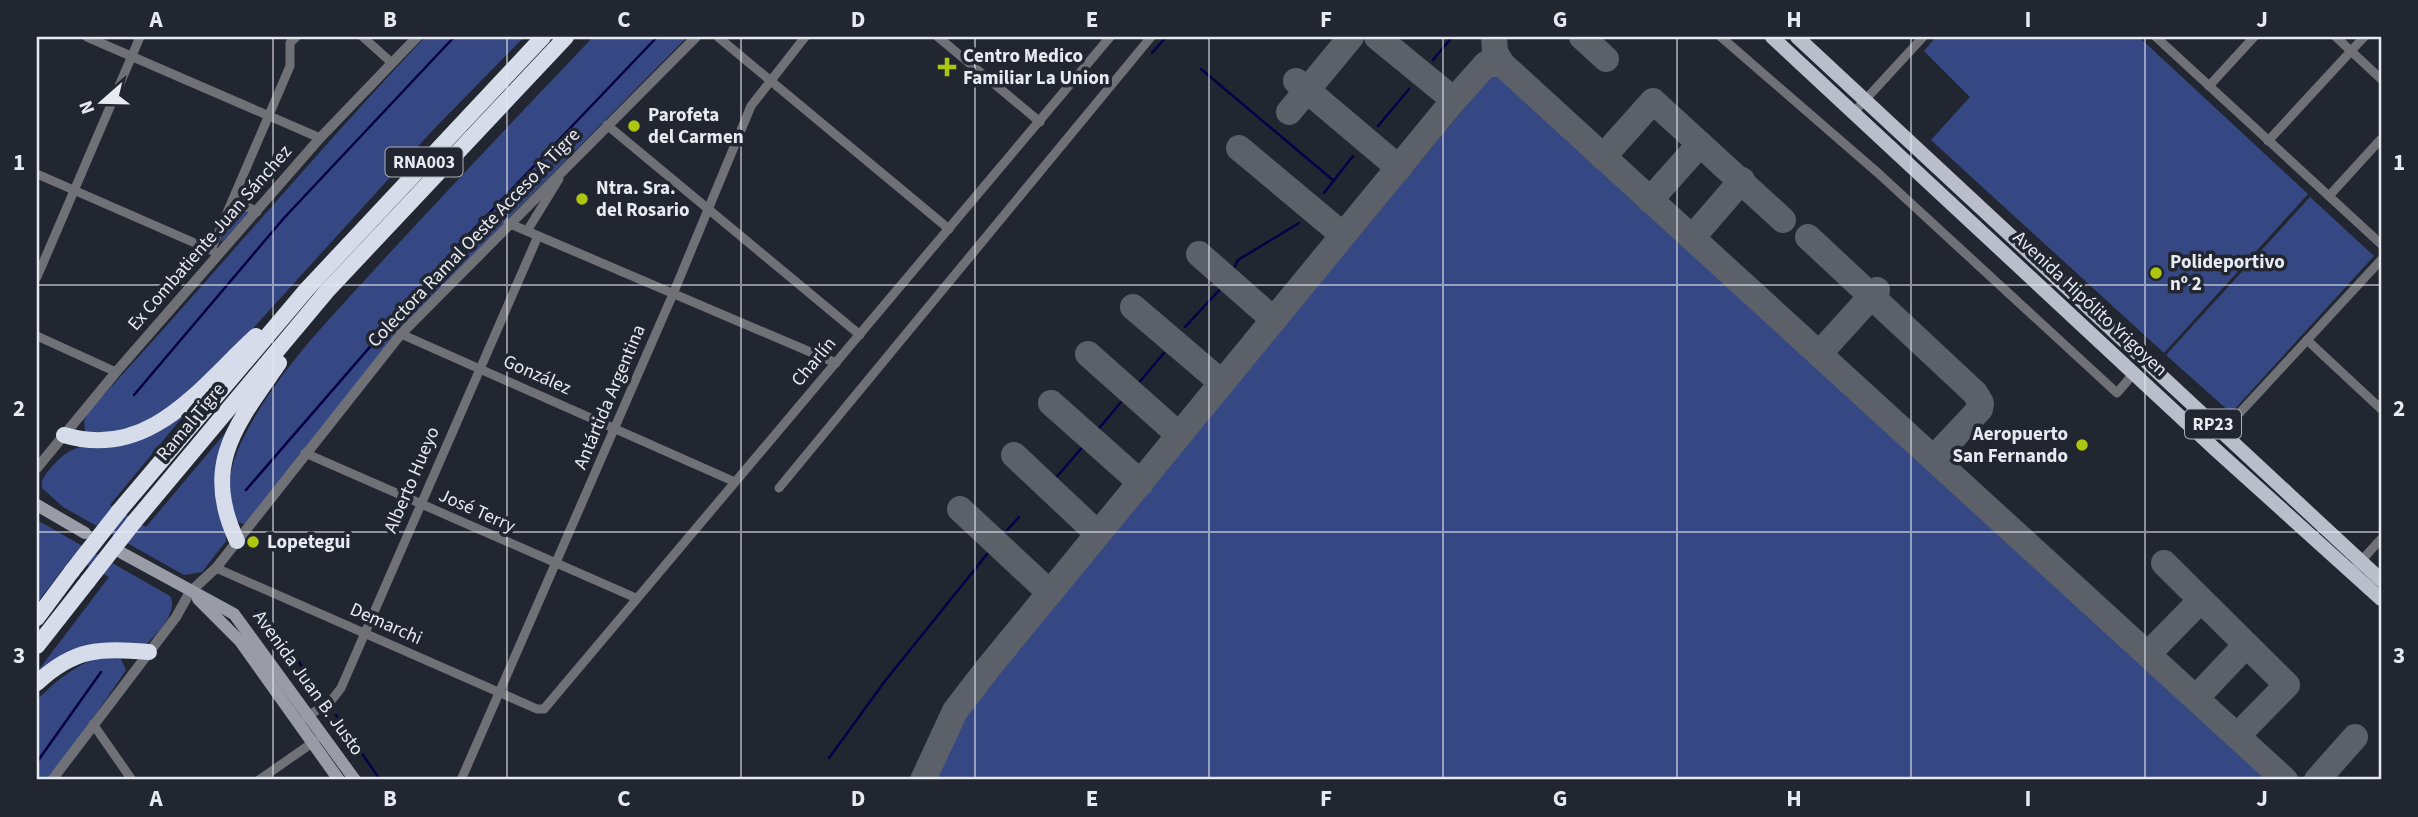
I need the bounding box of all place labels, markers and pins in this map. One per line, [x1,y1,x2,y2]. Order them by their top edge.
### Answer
place label: Centro Medico Familiar La Union [963,43,1110,92]
marker: Centro Medico Familiar La Union [937,57,957,77]
place label: Parofeta del Carmen [648,102,744,151]
marker: Parofeta del Carmen [626,118,642,134]
place label: Ntra. Sra. del Rosario [596,175,690,224]
marker: Ntra. Sra. del Rosario [574,191,590,207]
place label: Polideportivo nº 2 [2170,249,2285,298]
marker: Polideportivo nº 2 [2148,265,2164,281]
place label: Aeropuerto San Fernando [1953,421,2068,470]
marker: Aeropuerto San Fernando [2074,437,2090,453]
place label: Lopetegui [267,529,350,556]
marker: Lopetegui [245,534,261,550]

